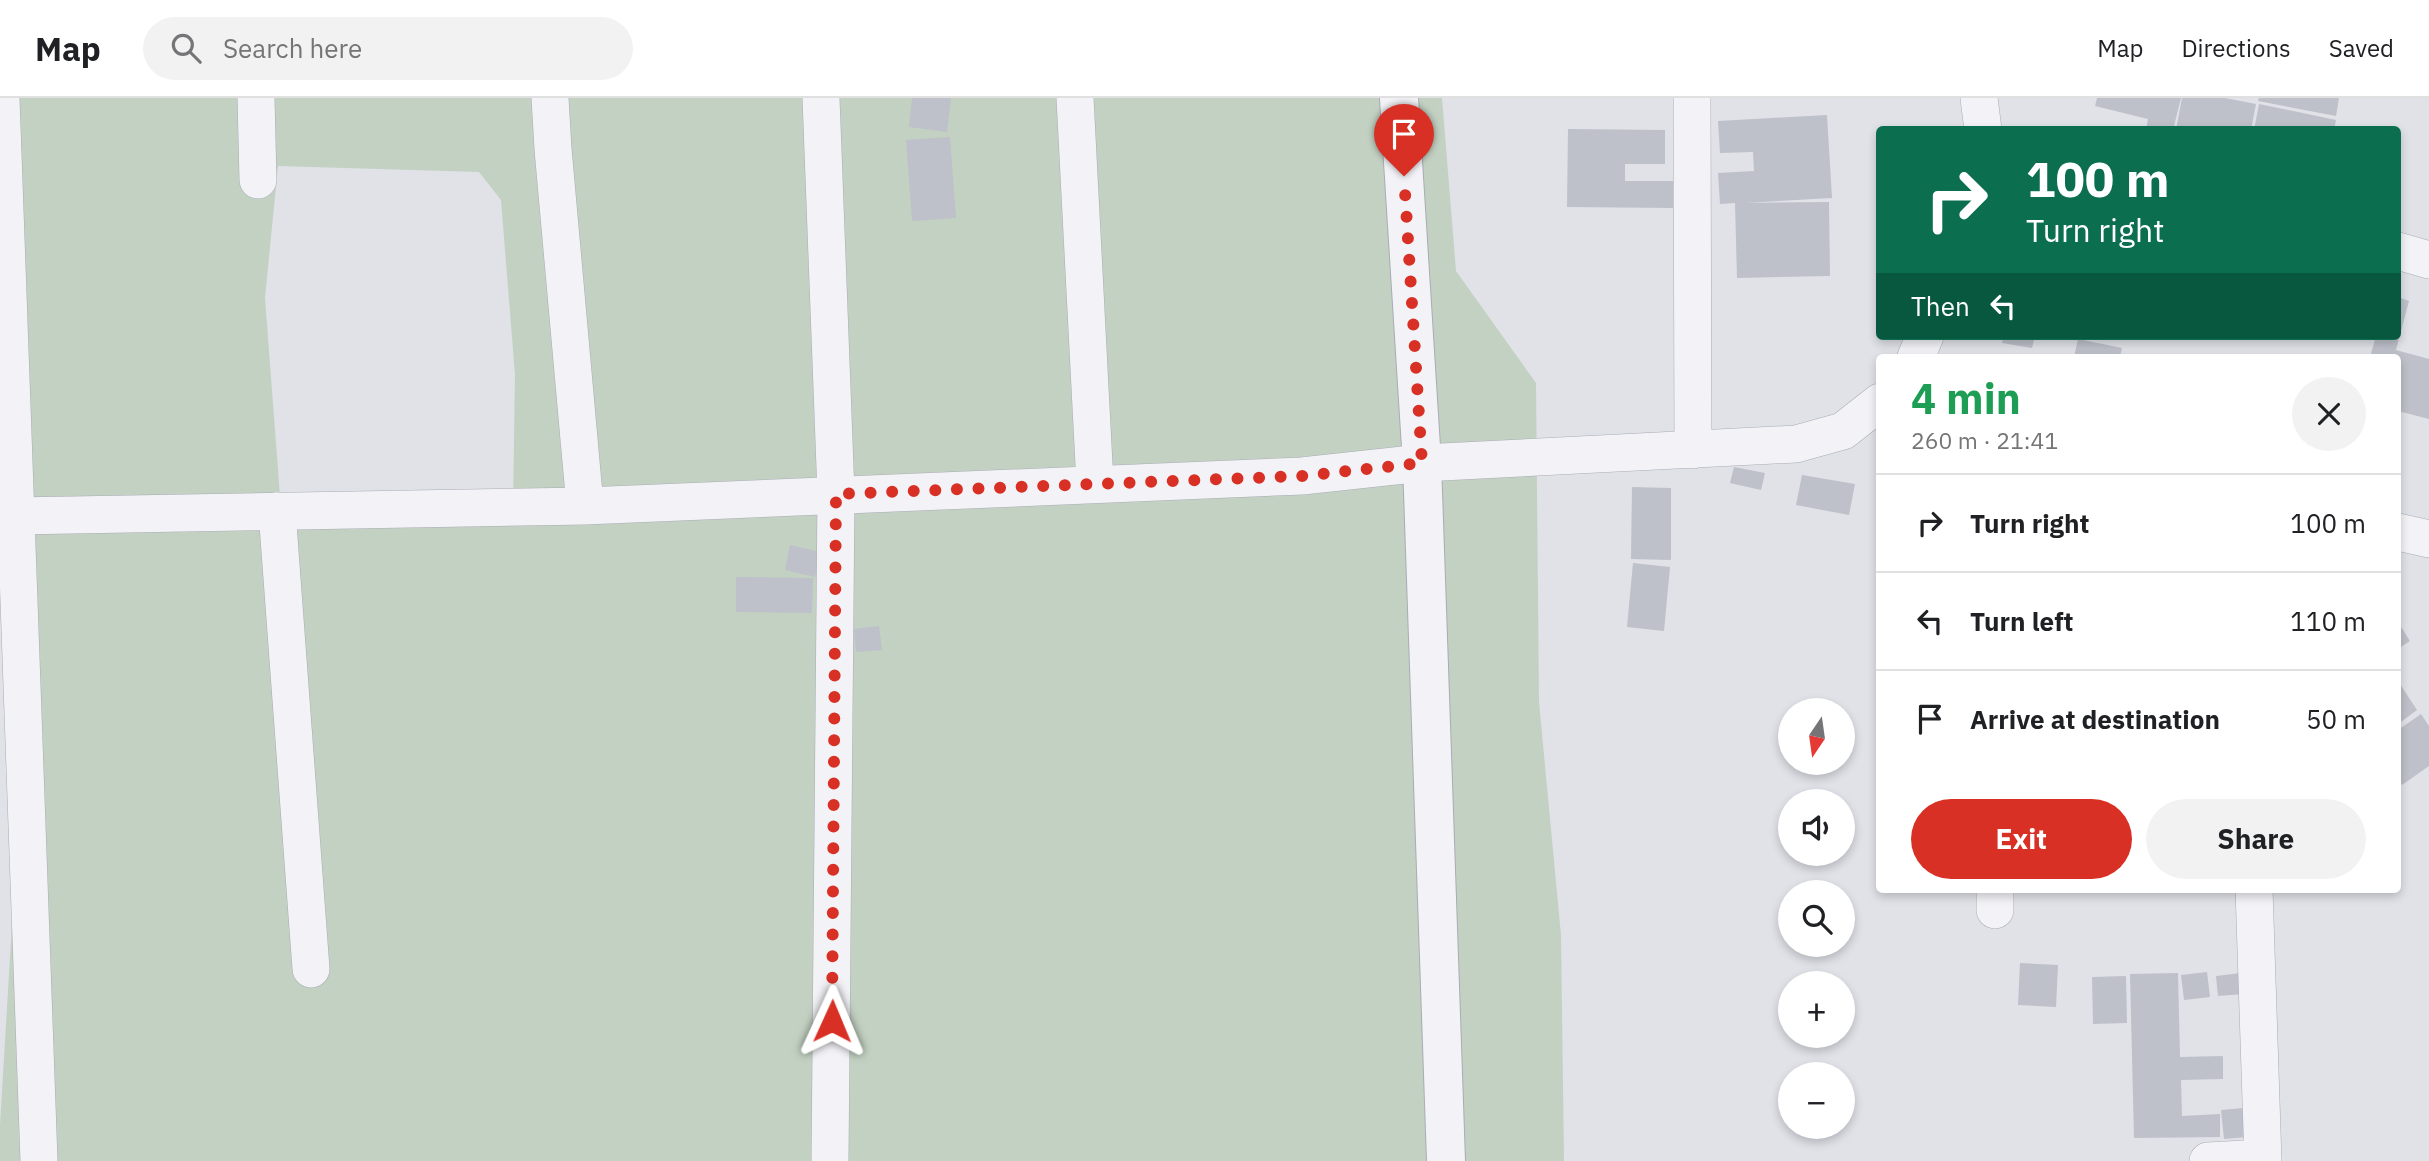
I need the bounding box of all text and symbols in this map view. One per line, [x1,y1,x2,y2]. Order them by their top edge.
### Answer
search box [143,17,633,80]
text: Map [35,27,101,70]
icon: search [167,29,205,67]
text: Search here [223,31,362,65]
text: Map [2097,32,2143,64]
text: Directions [2181,32,2291,64]
text: Saved [2329,32,2394,64]
pin [1374,104,1434,176]
icon: arrive [1385,115,1423,153]
text: 100 m [2026,147,2170,210]
icon: right [1911,154,2002,245]
text: Turn right [2026,209,2164,251]
icon: left [1984,287,2022,325]
text: Then [1911,289,1970,323]
text: 4 min [1911,371,2021,426]
button: close [2292,377,2366,451]
text: 260 m · 21:41 [1911,425,2058,455]
icon: right [1911,504,1949,542]
text: Turn right [1970,506,2089,540]
text: 100 m [2290,506,2366,540]
icon: left [1911,602,1949,640]
text: Turn left [1970,604,2073,638]
text: 110 m [2290,604,2366,638]
north arrow [1778,698,1855,775]
map controls [1778,698,1855,1139]
icon: arrive [1911,700,1949,738]
text: Arrive at destination [1970,702,2220,736]
text: 50 m [2306,702,2366,736]
button: sound [1778,789,1855,866]
button: Exit [1911,799,2132,879]
button: Share [2146,799,2366,879]
button: search [1778,880,1855,957]
button: + [1778,971,1855,1048]
position arrow [795,984,869,1058]
button: − [1778,1062,1855,1139]

